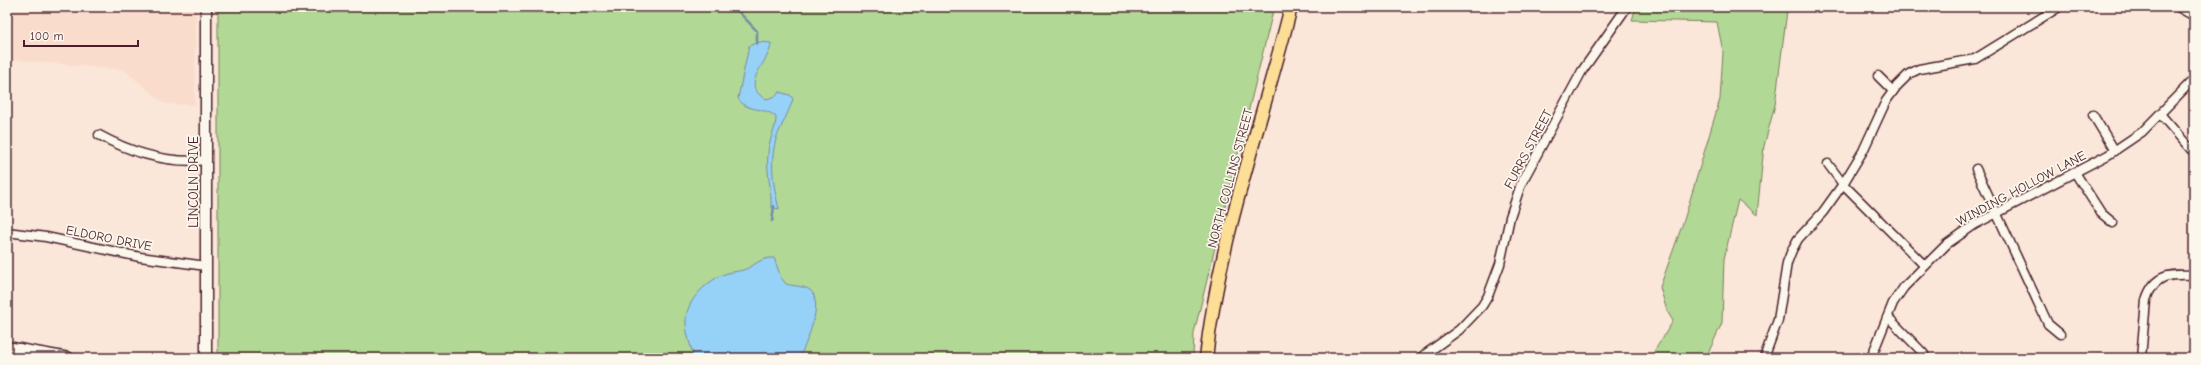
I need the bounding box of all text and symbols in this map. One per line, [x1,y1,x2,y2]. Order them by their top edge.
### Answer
scale bar [24,22,138,48]
text: 100 m [30,29,63,43]
street label: NORTH COLLINS STREET [1204,106,1256,249]
street label: FURRS STREET [1501,107,1555,191]
street label: LINCOLN DRIVE [186,136,201,228]
street label: WINDING HOLLOW LANE [1954,147,2088,229]
street label: ELDORO DRIVE [65,222,153,254]

